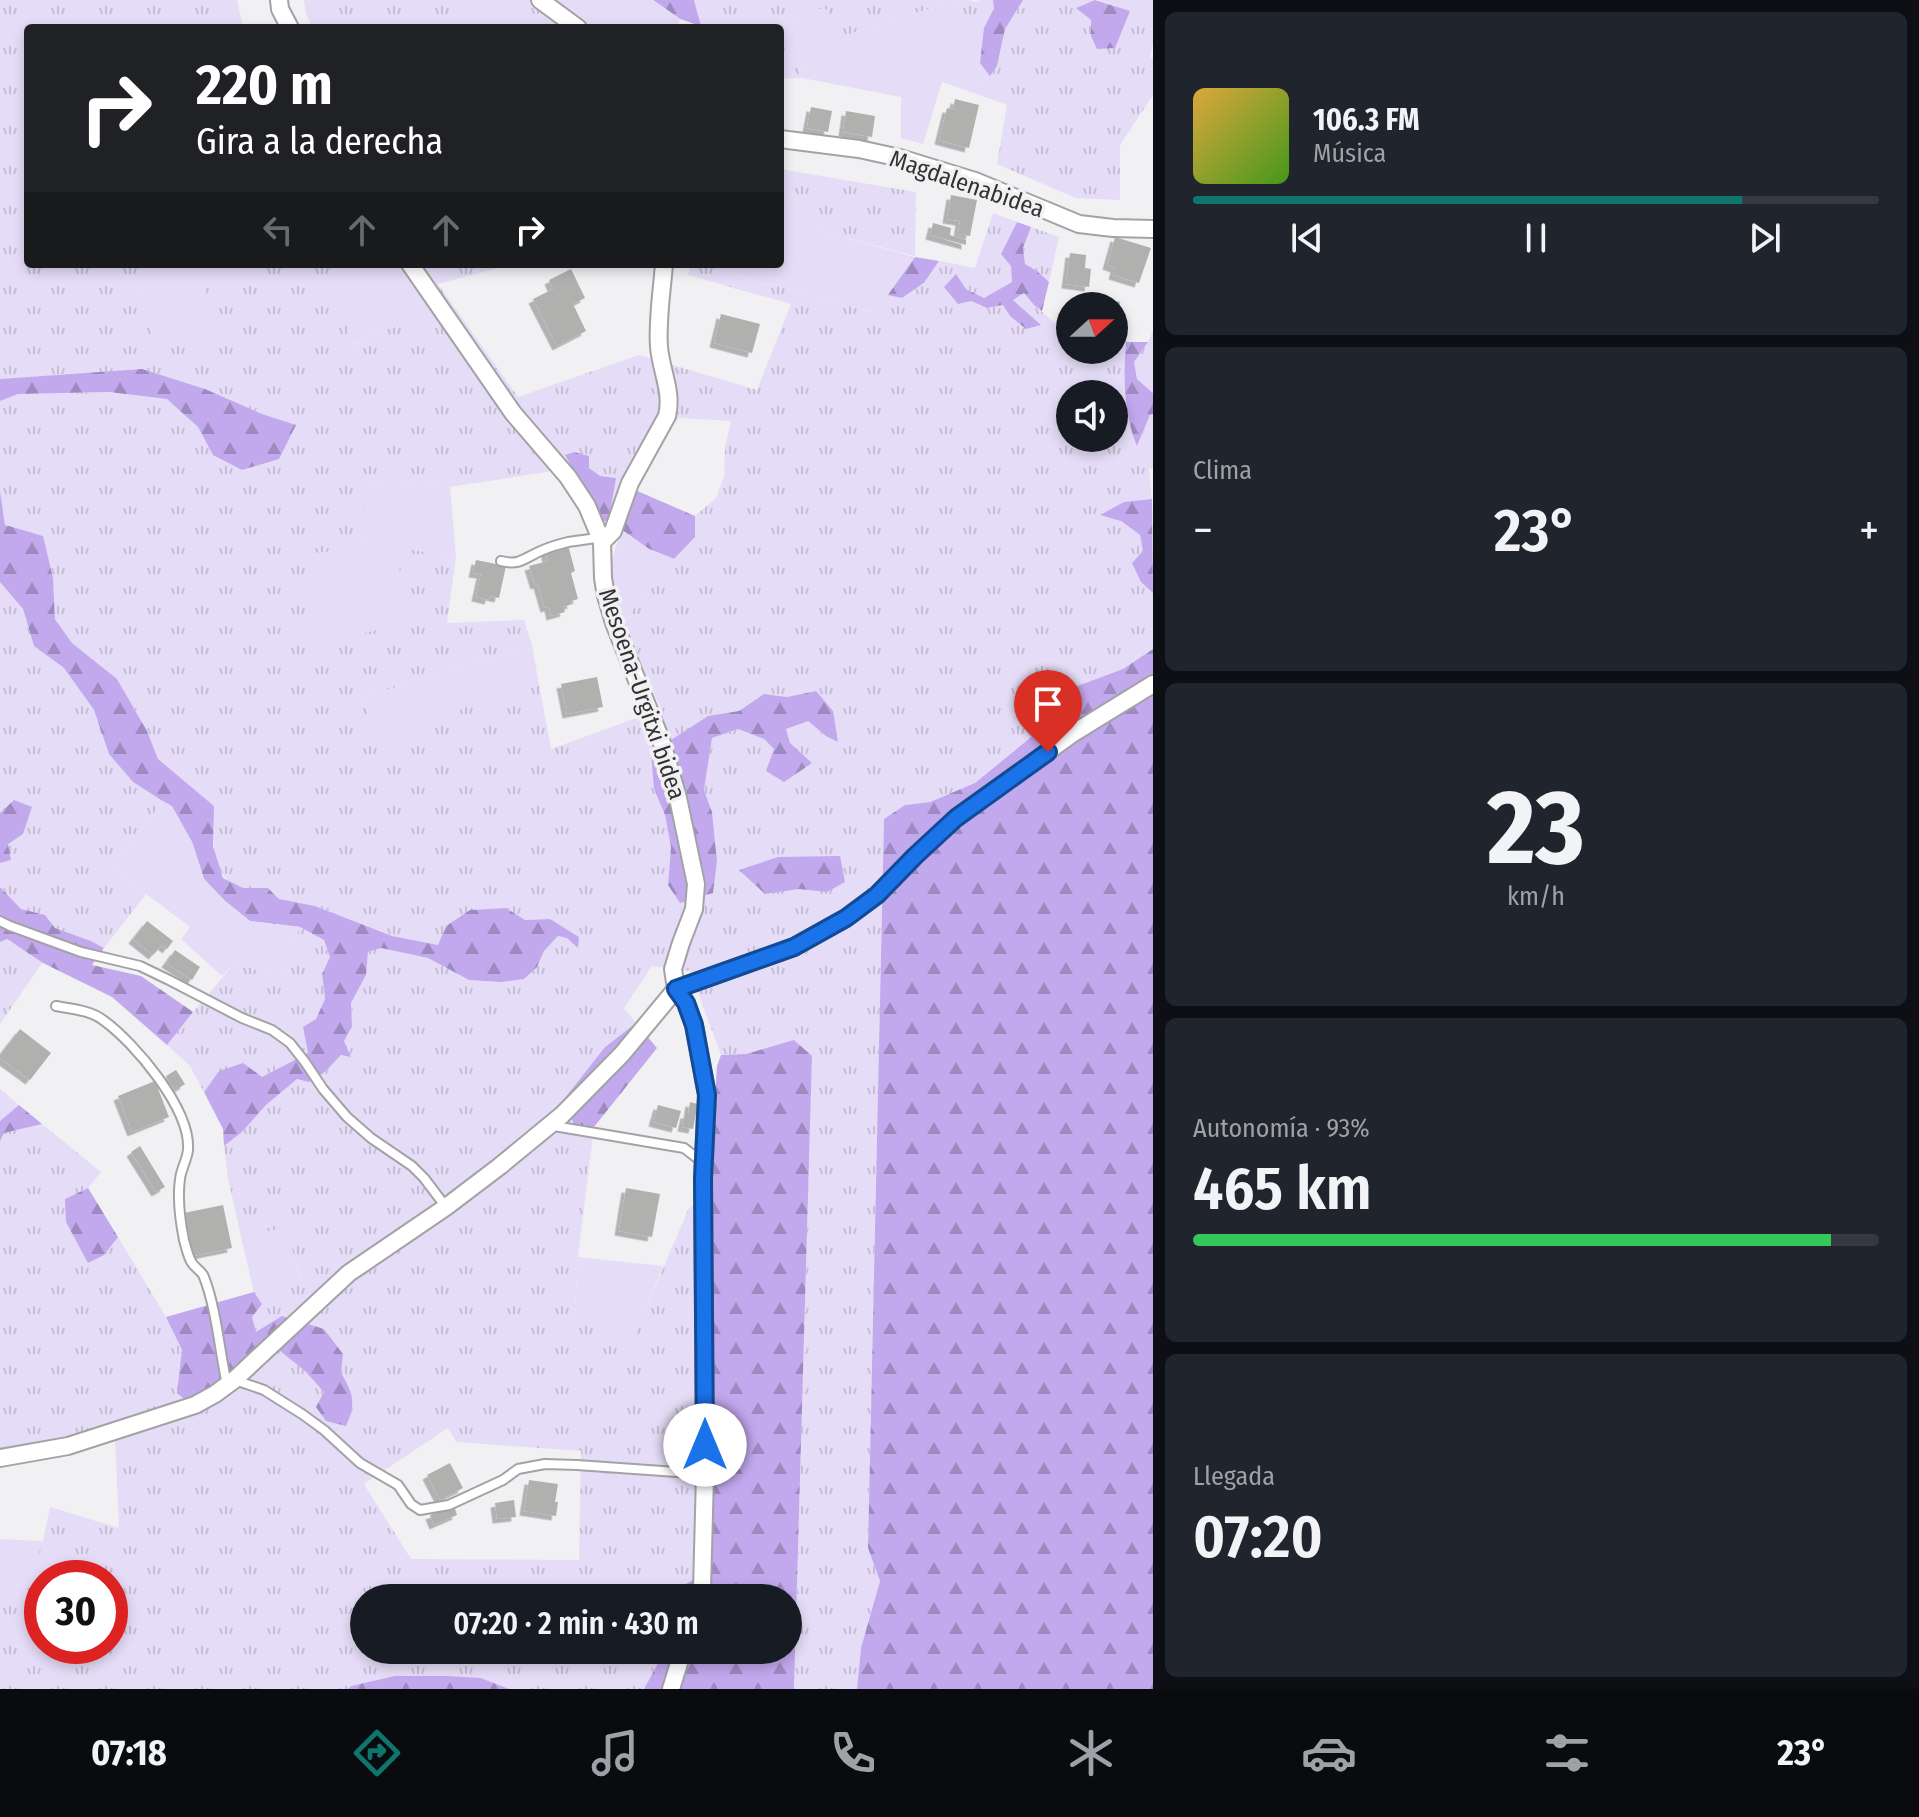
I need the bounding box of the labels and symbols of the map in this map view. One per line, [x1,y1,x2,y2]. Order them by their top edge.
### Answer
street label: Magdalenabidea [886,144,1048,224]
north arrow [1056,292,1128,364]
street label: Mesoena-Urgitxi bidea [593,585,691,803]
pin [1014,670,1082,752]
position arrow [663,1403,747,1487]
speed limit sign: 30 [24,1560,128,1664]

